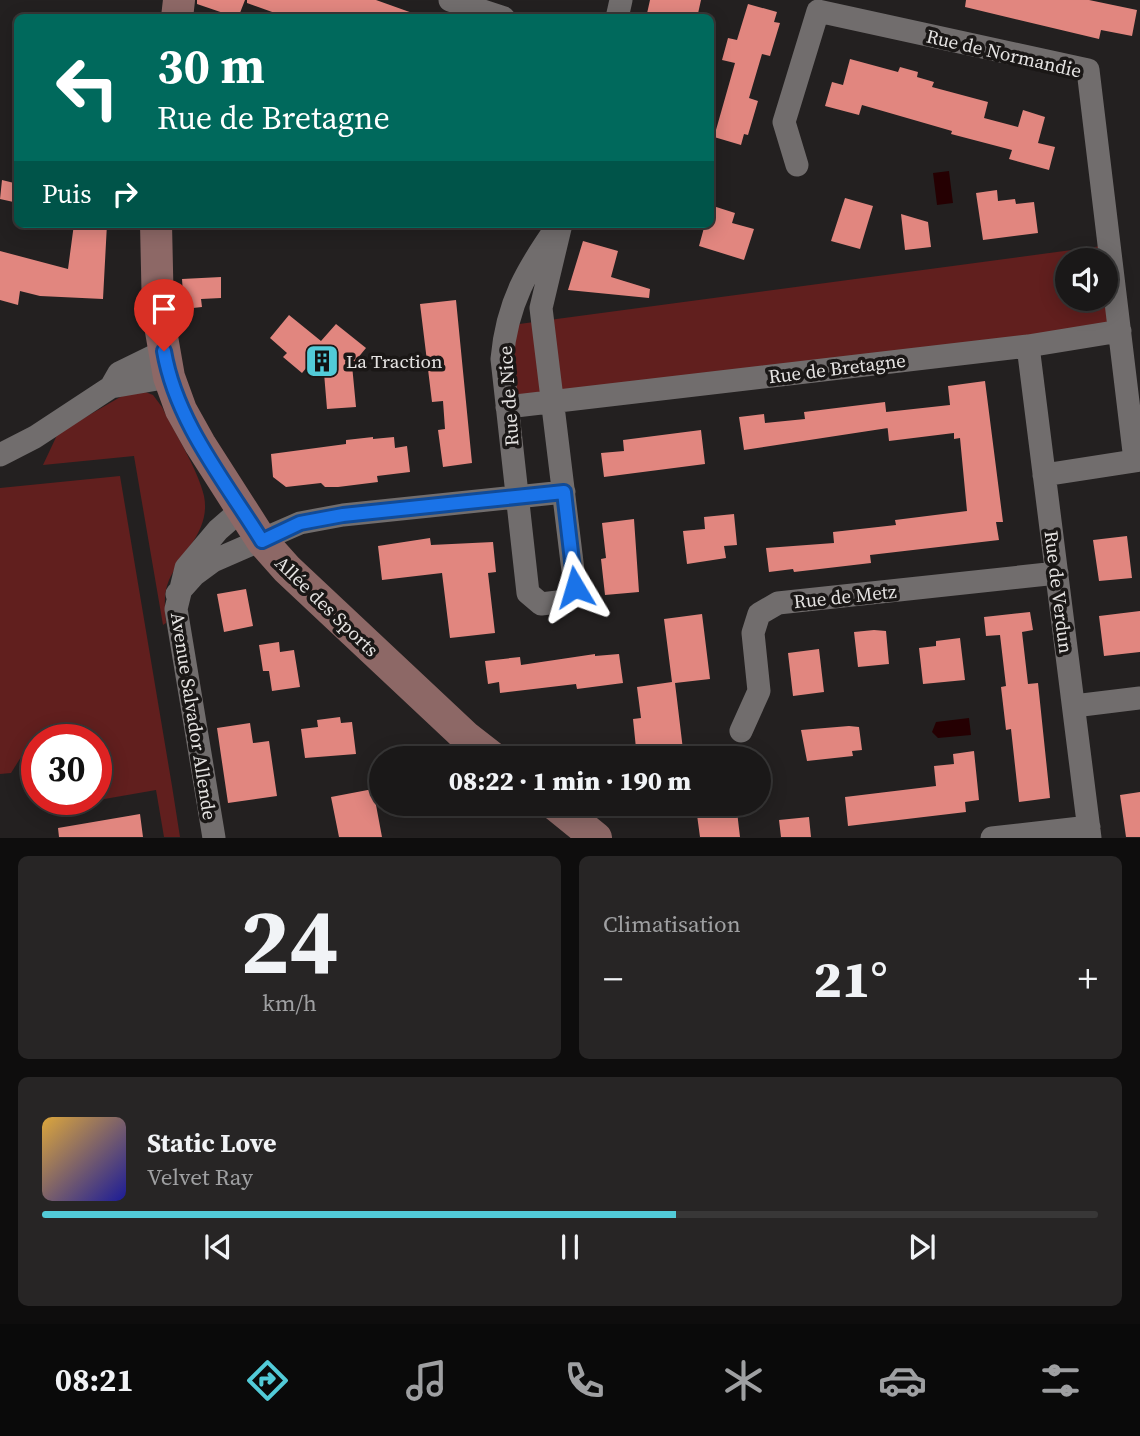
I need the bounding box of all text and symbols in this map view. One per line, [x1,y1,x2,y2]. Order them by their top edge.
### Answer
street label: Rue de Normandie [924,22,1084,84]
text: 30 m [157,32,265,99]
icon: left [42,42,133,133]
text: Rue de Bretagne [157,96,390,140]
icon: right [106,175,144,213]
text: Puis [42,176,92,212]
map controls [1055,248,1118,311]
button: sound [1055,248,1118,311]
pin [134,279,194,351]
icon: arrive [145,290,183,328]
building icon: La Traction [303,342,341,380]
street label: Rue de Nice [492,345,524,447]
street label: Rue de Bretagne [767,347,907,389]
place label: La Traction [346,348,443,374]
street label: Rue de Verdun [1039,529,1079,655]
street label: Allée des Sports [270,550,384,662]
position arrow [538,550,612,624]
street label: Rue de Metz [792,578,898,614]
street label: Avenue Salvador Allende [165,610,223,822]
speed limit sign: 30 [21,724,112,815]
text: 08:22 · 1 min · 190 m [449,763,691,799]
text: 24 [240,879,339,1003]
text: Climatisation [603,908,741,940]
text: 21° [813,943,888,1014]
text: − [603,953,623,1005]
text: + [1078,953,1098,1005]
text: km/h [262,987,317,1019]
text: Static Love [147,1125,276,1161]
text: Velvet Ray [147,1161,253,1193]
icon: previous [199,1228,237,1266]
icon: pause [551,1228,589,1266]
icon: next [903,1228,941,1266]
icon: directions [243,1356,292,1405]
icon: music [402,1356,451,1405]
icon: phone [560,1356,609,1405]
icon: climate [719,1356,768,1405]
icon: car [878,1356,927,1405]
icon: filters [1036,1356,1085,1405]
text: 08:21 [55,1358,134,1402]

